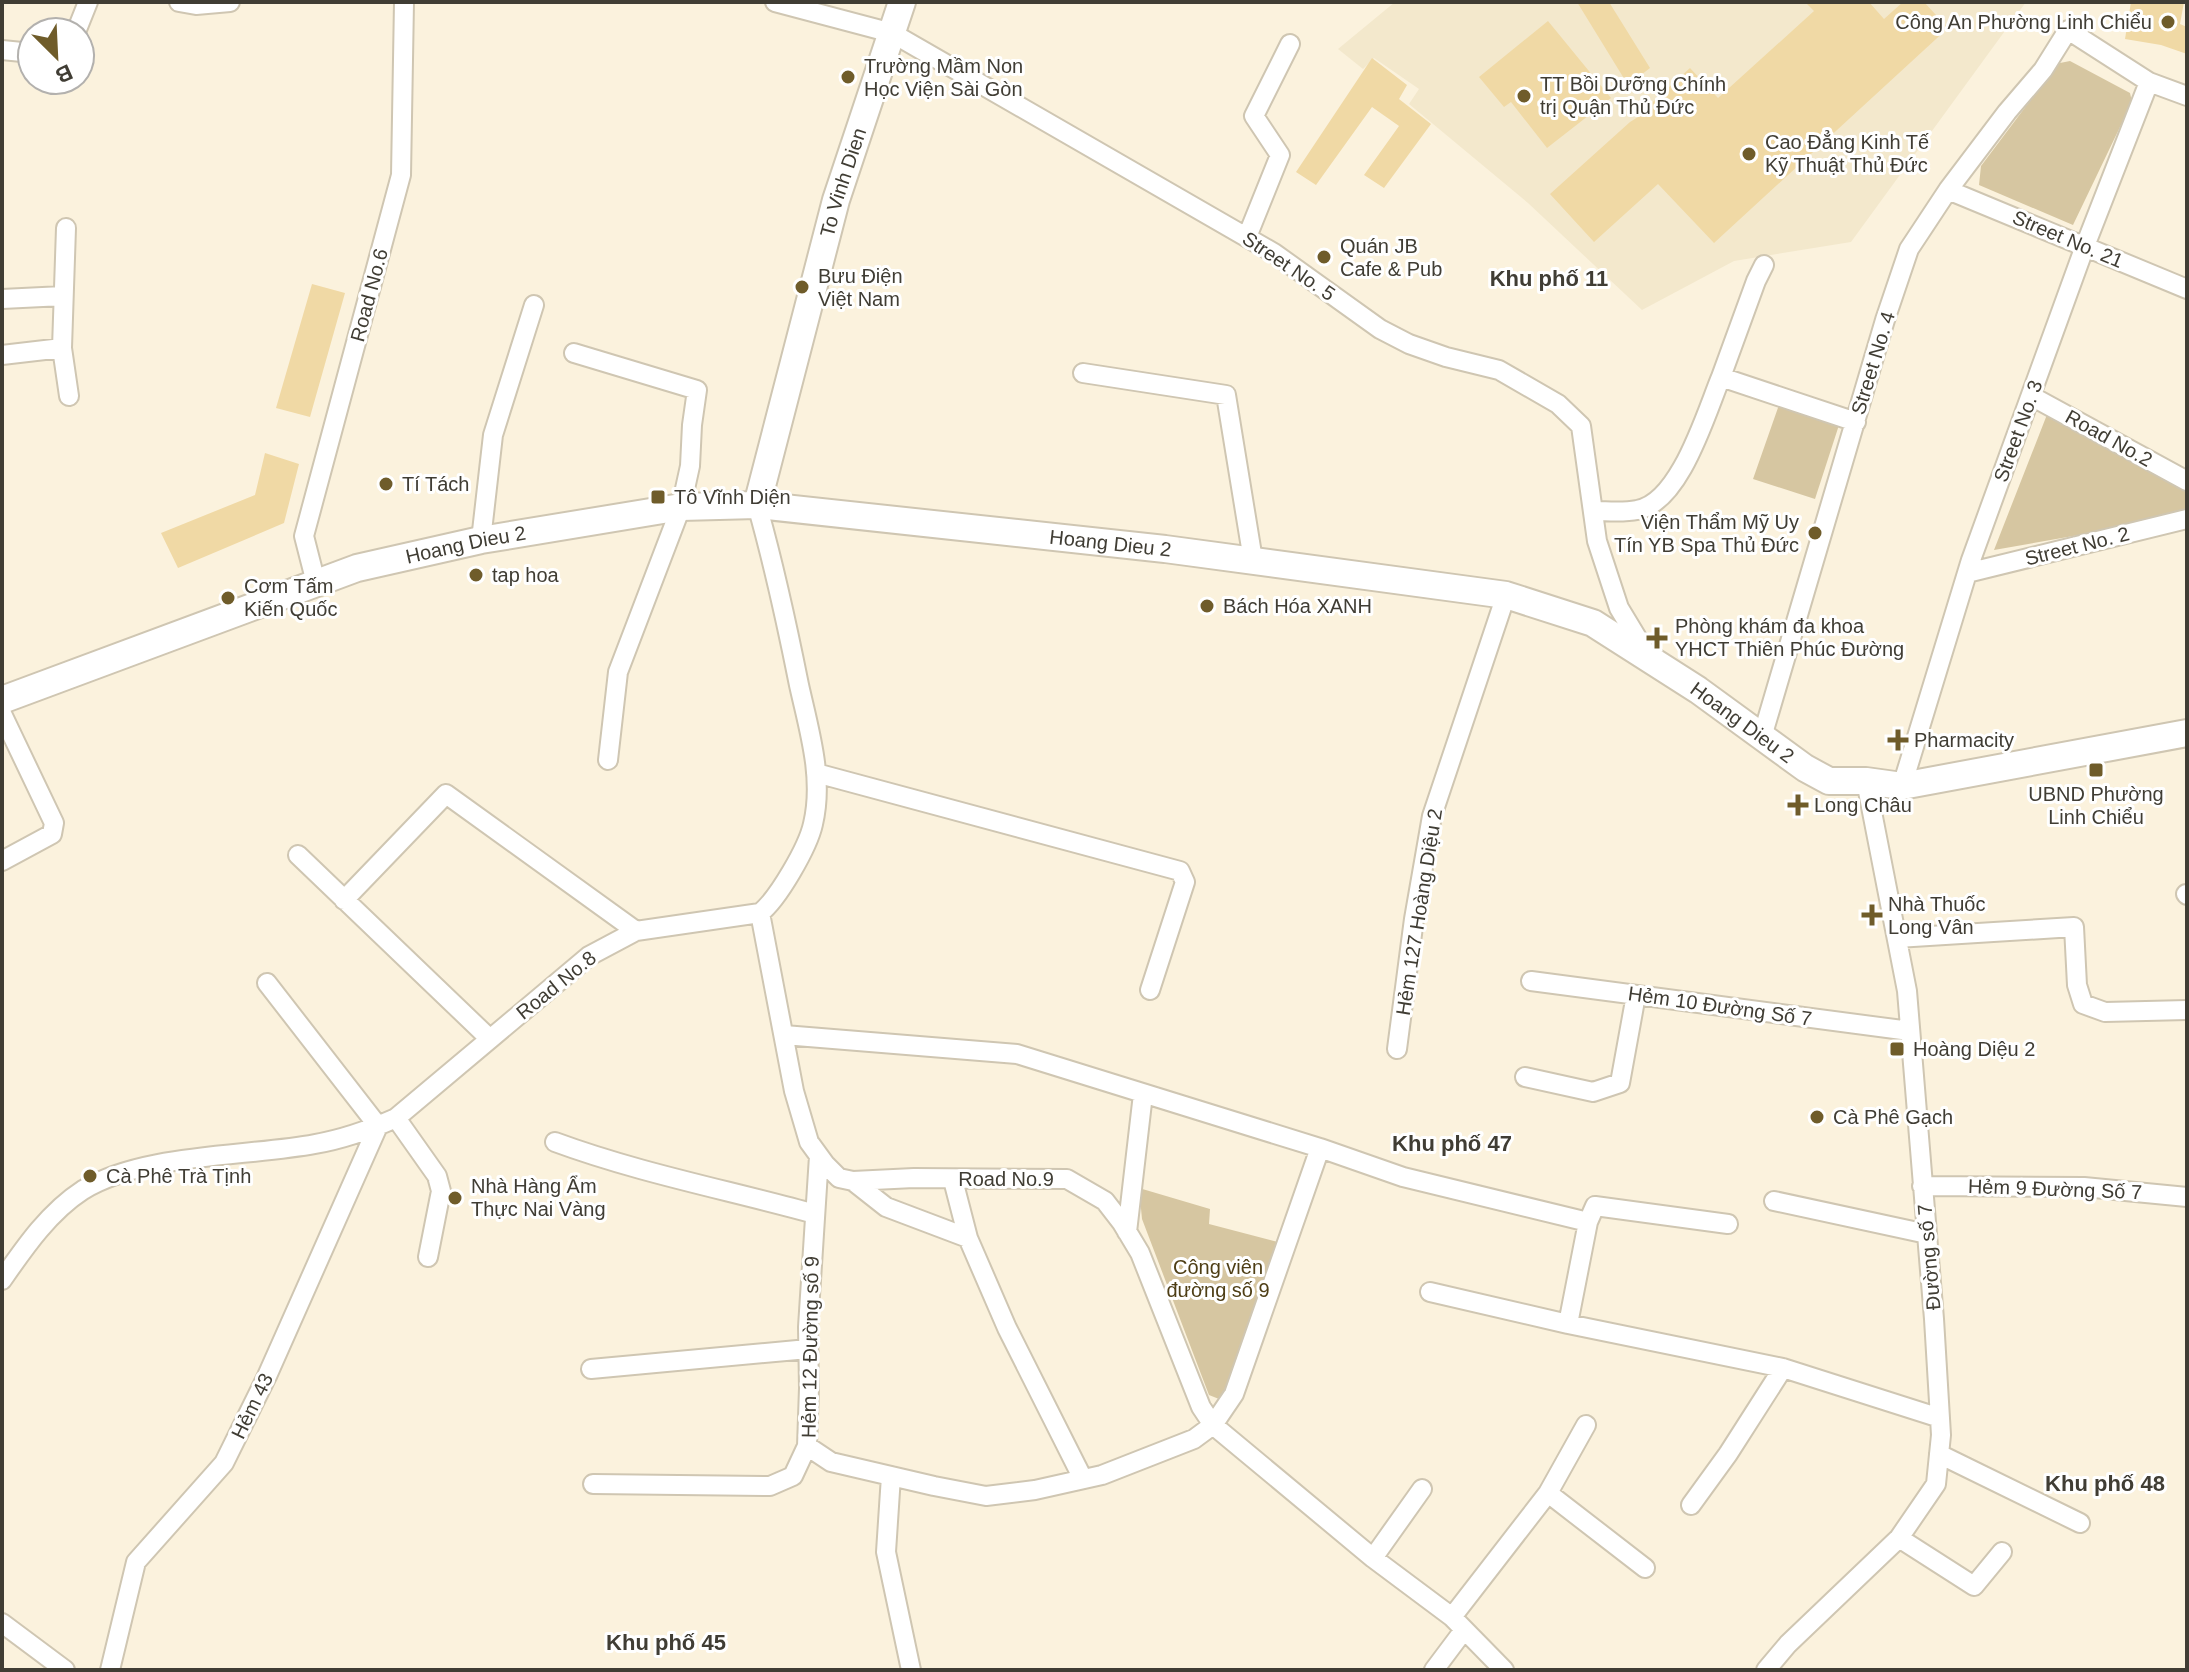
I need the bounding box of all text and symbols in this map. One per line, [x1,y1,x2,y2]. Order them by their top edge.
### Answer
place label: Công An Phường Linh Chiểu [1895,11,2152,33]
marker: Công An Phường Linh Chiểu [2159,13,2177,31]
north arrow [16,16,96,96]
place label: Trường Mầm Non Học Viện Sài Gòn [864,55,1023,100]
text: B [52,59,76,88]
marker: Trường Mầm Non Học Viện Sài Gòn [839,68,857,86]
place label: TT Bồi Dưỡng Chính trị Quận Thủ Đức [1540,73,1726,118]
marker: TT Bồi Dưỡng Chính trị Quận Thủ Đức [1515,87,1533,105]
street label: To Vinh Dien [816,125,870,239]
place label: Cao Đẳng Kinh Tế Kỹ Thuật Thủ Đức [1765,130,1929,176]
marker: Cao Đẳng Kinh Tế Kỹ Thuật Thủ Đức [1740,145,1758,163]
street label: Street No. 21 [2009,206,2127,272]
street label: Street No. 5 [1239,227,1339,305]
place label: Quán JB Cafe & Pub [1340,235,1442,280]
street label: Road No.6 [346,246,392,344]
marker: Quán JB Cafe & Pub [1315,248,1333,266]
place label: Bưu Điện Việt Nam [818,265,903,310]
district label: Khu phố 11 [1490,266,1608,291]
marker: Bưu Điện Việt Nam [793,278,811,296]
street label: Street No. 4 [1847,309,1899,417]
street label: Street No. 3 [1989,377,2047,485]
street label: Road No.2 [2062,405,2156,471]
place label: Tí Tách [402,473,469,495]
marker: Tí Tách [377,475,395,493]
place label: Tô Vĩnh Diện [674,486,791,508]
marker: Tô Vĩnh Diện [649,488,667,506]
place label: Viện Thẩm Mỹ Uy Tín YB Spa Thủ Đức [1614,511,1799,556]
street label: Hoang Dieu 2 [403,522,527,568]
street label: Street No. 2 [2023,522,2131,570]
marker: Viện Thẩm Mỹ Uy Tín YB Spa Thủ Đức [1806,524,1824,542]
street label: Hoang Dieu 2 [1048,526,1173,561]
place label: tap hoa [492,564,560,586]
marker: tap hoa [467,566,485,584]
place label: Cơm Tấm Kiến Quốc [244,575,337,620]
marker: Cơm Tấm Kiến Quốc [219,589,237,607]
place label: Bách Hóa XANH [1223,595,1372,617]
marker: Bách Hóa XANH [1198,597,1216,615]
place label: Phòng khám đa khoa YHCT Thiên Phúc Đường [1675,615,1904,660]
marker: Phòng khám đa khoa YHCT Thiên Phúc Đường [1646,627,1668,649]
street label: Hoang Dieu 2 [1687,677,1798,767]
place label: Pharmacity [1914,729,2014,751]
marker: Pharmacity [1889,731,1907,749]
marker: UBND Phường Linh Chiểu [2087,761,2105,779]
place label: UBND Phường Linh Chiểu [2028,783,2164,828]
place label: Long Châu [1814,794,1912,816]
marker: Long Châu [1789,796,1807,814]
street label: Hẻm 127 Hoàng Diệu 2 [1392,807,1446,1017]
place label: Nhà Thuốc Long Vân [1888,893,1985,938]
marker: Nhà Thuốc Long Vân [1863,906,1881,924]
street label: Road No.8 [512,946,600,1024]
street label: Hẻm 10 Đường Số 7 [1627,982,1813,1030]
place label: Hoàng Diệu 2 [1913,1038,2035,1060]
marker: Hoàng Diệu 2 [1888,1040,1906,1058]
place label: Cà Phê Gạch [1833,1106,1953,1128]
marker: Cà Phê Gạch [1808,1108,1826,1126]
district label: Khu phố 47 [1392,1131,1512,1156]
place label: Cà Phê Trà Tịnh [106,1165,251,1187]
marker: Cà Phê Trà Tịnh [81,1167,99,1185]
street label: Road No.9 [958,1168,1054,1190]
place label: Nhà Hàng Ẩm Thực Nai Vàng [471,1175,606,1220]
street label: Hẻm 9 Đường Số 7 [1967,1175,2143,1203]
marker: Nhà Hàng Ẩm Thực Nai Vàng [446,1189,464,1207]
street label: Đường số 7 [1913,1203,1945,1311]
street label: Hẻm 12 Đường số 9 [797,1256,823,1438]
park label: Công viên đường số 9 [1166,1256,1270,1301]
street label: Hẻm 43 [227,1370,277,1442]
district label: Khu phố 48 [2045,1471,2165,1496]
district label: Khu phố 45 [606,1630,726,1655]

